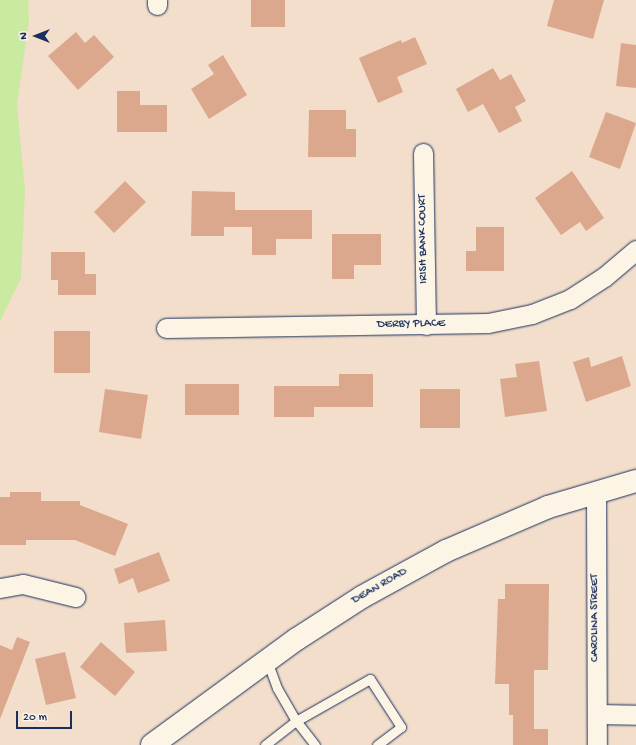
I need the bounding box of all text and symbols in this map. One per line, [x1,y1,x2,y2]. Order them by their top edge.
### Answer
north arrow [16,16,56,56]
text: N [18,32,30,40]
street label: IRISH BANK COURT [416,194,432,284]
street label: DERBY PLACE [377,317,445,333]
street label: DEAN ROAD [350,565,410,609]
street label: CAROLINA STREET [589,574,603,662]
scale bar [18,703,74,729]
text: 20 m [23,711,47,725]

